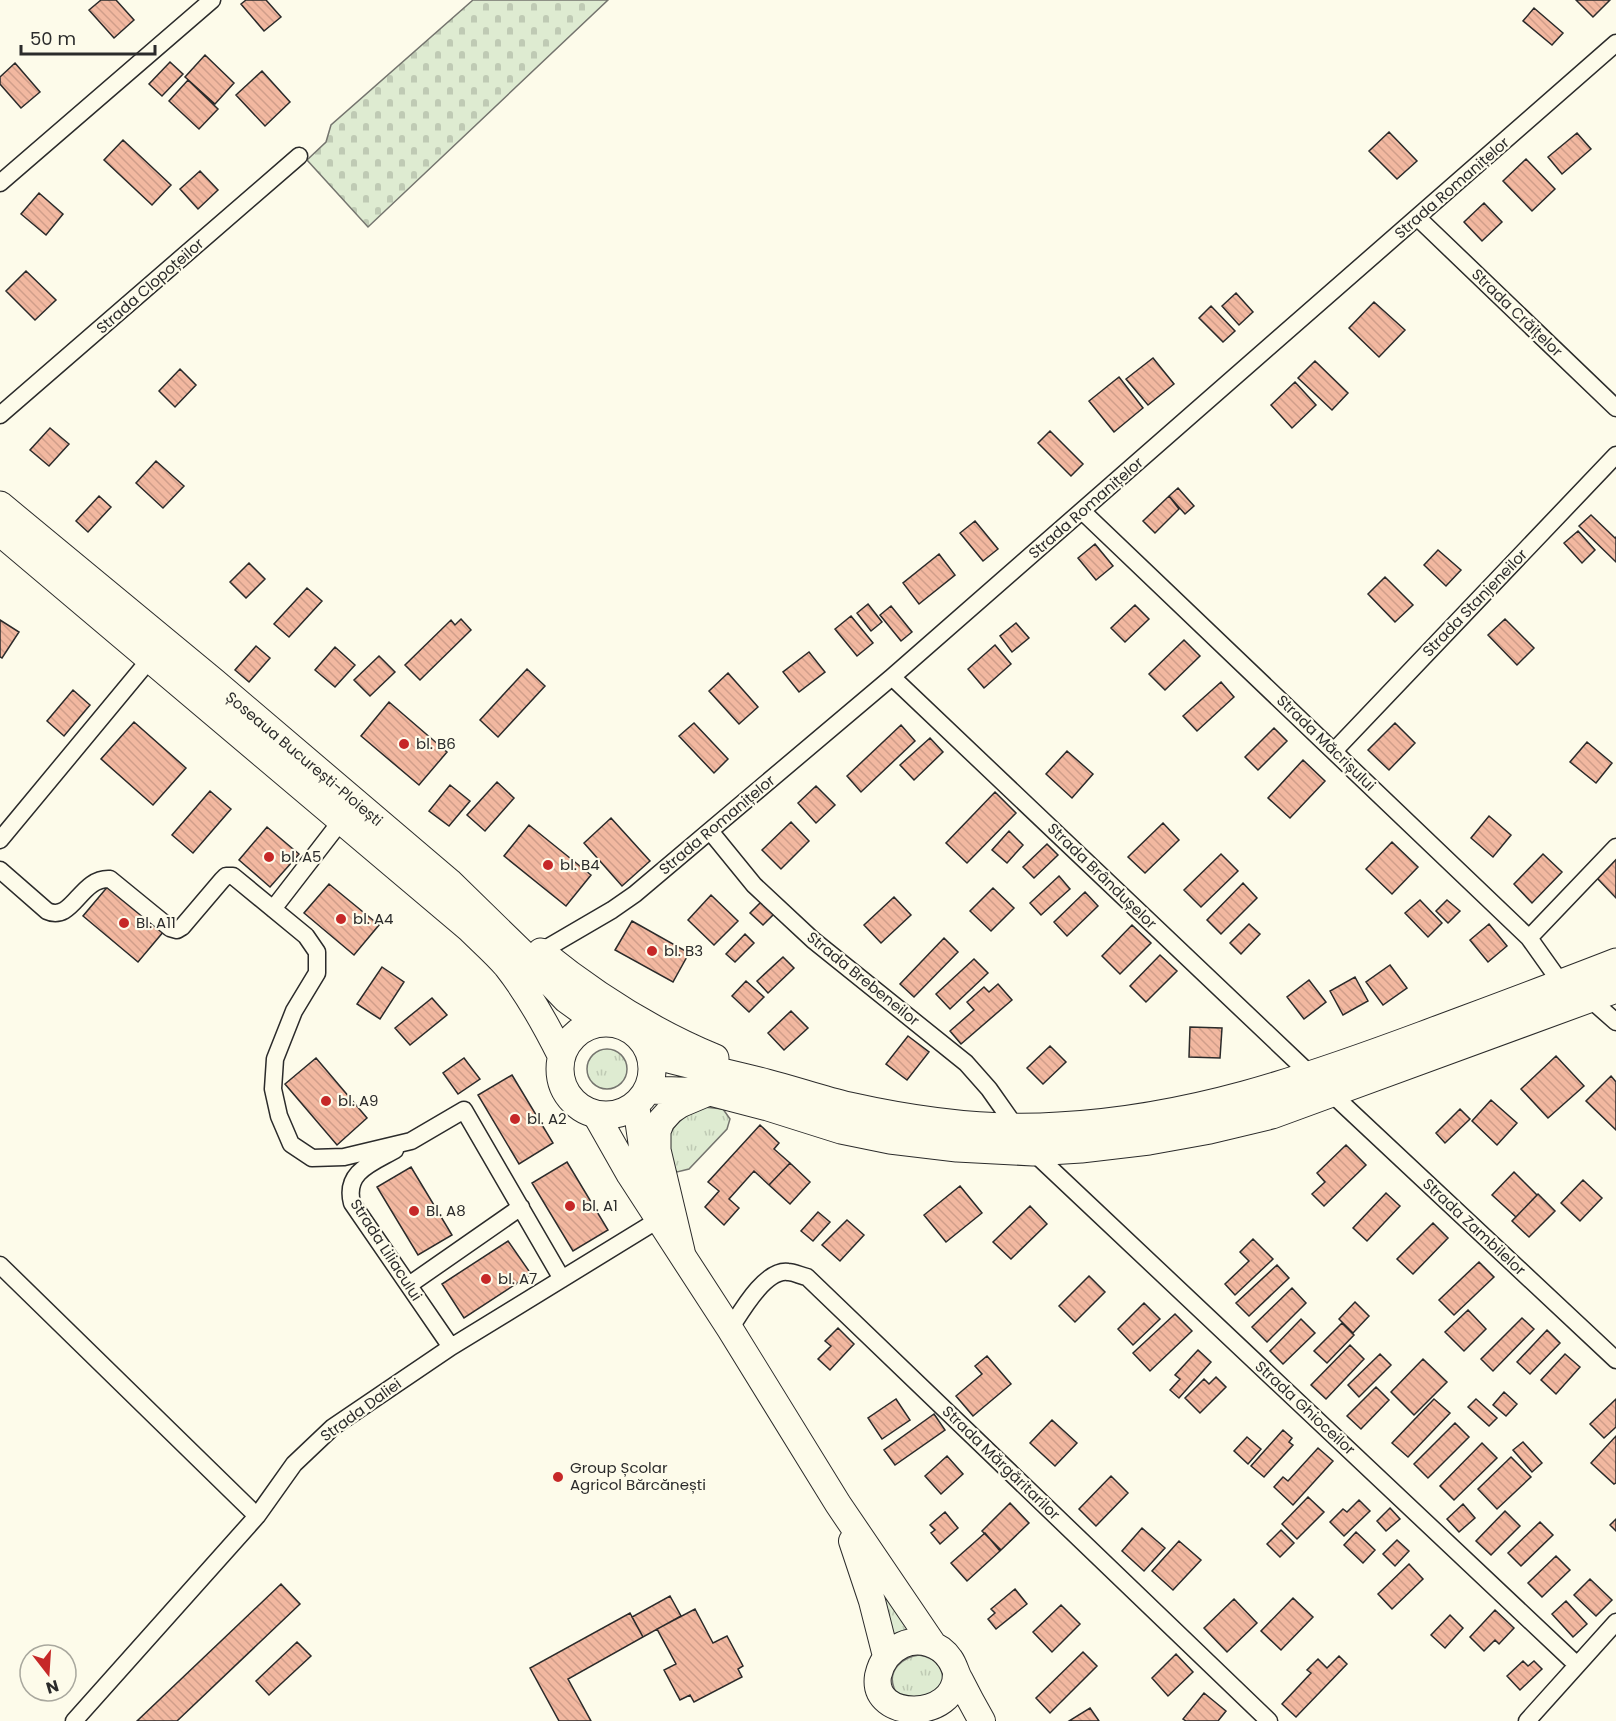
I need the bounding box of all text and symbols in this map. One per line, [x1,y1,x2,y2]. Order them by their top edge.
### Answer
scale bar [21,18,154,56]
text: 50 m [30,26,76,51]
street label: Strada Romanițelor [1390,132,1514,243]
street label: Strada Clopoțeilor [91,233,208,338]
street label: Strada Crăițelor [1467,264,1568,362]
street label: Strada Romanițelor [1024,452,1148,563]
street label: Strada Stanjeneilor [1417,544,1532,661]
street label: Șoseaua București-Ploiești [221,687,387,831]
street label: Strada Măcrișului [1272,690,1380,795]
place label: bl. B6 [416,733,456,754]
marker: bl. B6 [397,737,411,751]
street label: Strada Romanițelor [654,770,779,879]
street label: Strada Brândușelor [1043,818,1162,934]
place label: bl. A5 [281,846,322,867]
marker: bl. A5 [262,850,276,864]
place label: bl. B4 [560,854,600,875]
marker: bl. B4 [541,858,555,872]
place label: bl. A4 [353,908,394,929]
place label: Bl. A11 [136,912,176,933]
marker: bl. A4 [334,912,348,926]
marker: Bl. A11 [117,916,131,930]
street label: Strada Brebeneilor [803,927,924,1031]
place label: bl. B3 [664,940,703,961]
marker: bl. B3 [645,944,659,958]
place label: bl. A9 [338,1090,379,1111]
marker: bl. A9 [319,1094,333,1108]
place label: bl. A2 [527,1108,567,1129]
marker: bl. A2 [508,1112,522,1126]
street label: Strada Zambilelor [1418,1173,1531,1280]
street label: Strada Liliacului [346,1195,427,1305]
place label: bl. A1 [582,1195,618,1216]
marker: bl. A1 [563,1199,577,1213]
place label: Bl. A8 [426,1200,466,1221]
marker: Bl. A8 [407,1204,421,1218]
place label: bl. A7 [498,1268,537,1289]
marker: bl. A7 [479,1272,493,1286]
street label: Strada Ghioceilor [1251,1356,1360,1460]
street label: Strada Daliei [316,1373,405,1446]
street label: Strada Mărgăritarilor [938,1401,1065,1525]
place label: Group Școlar Agricol Bărcănești [570,1457,706,1495]
marker: Group Școlar Agricol Bărcănești [551,1470,565,1484]
north arrow [18,1643,78,1703]
text: N [43,1674,61,1700]

